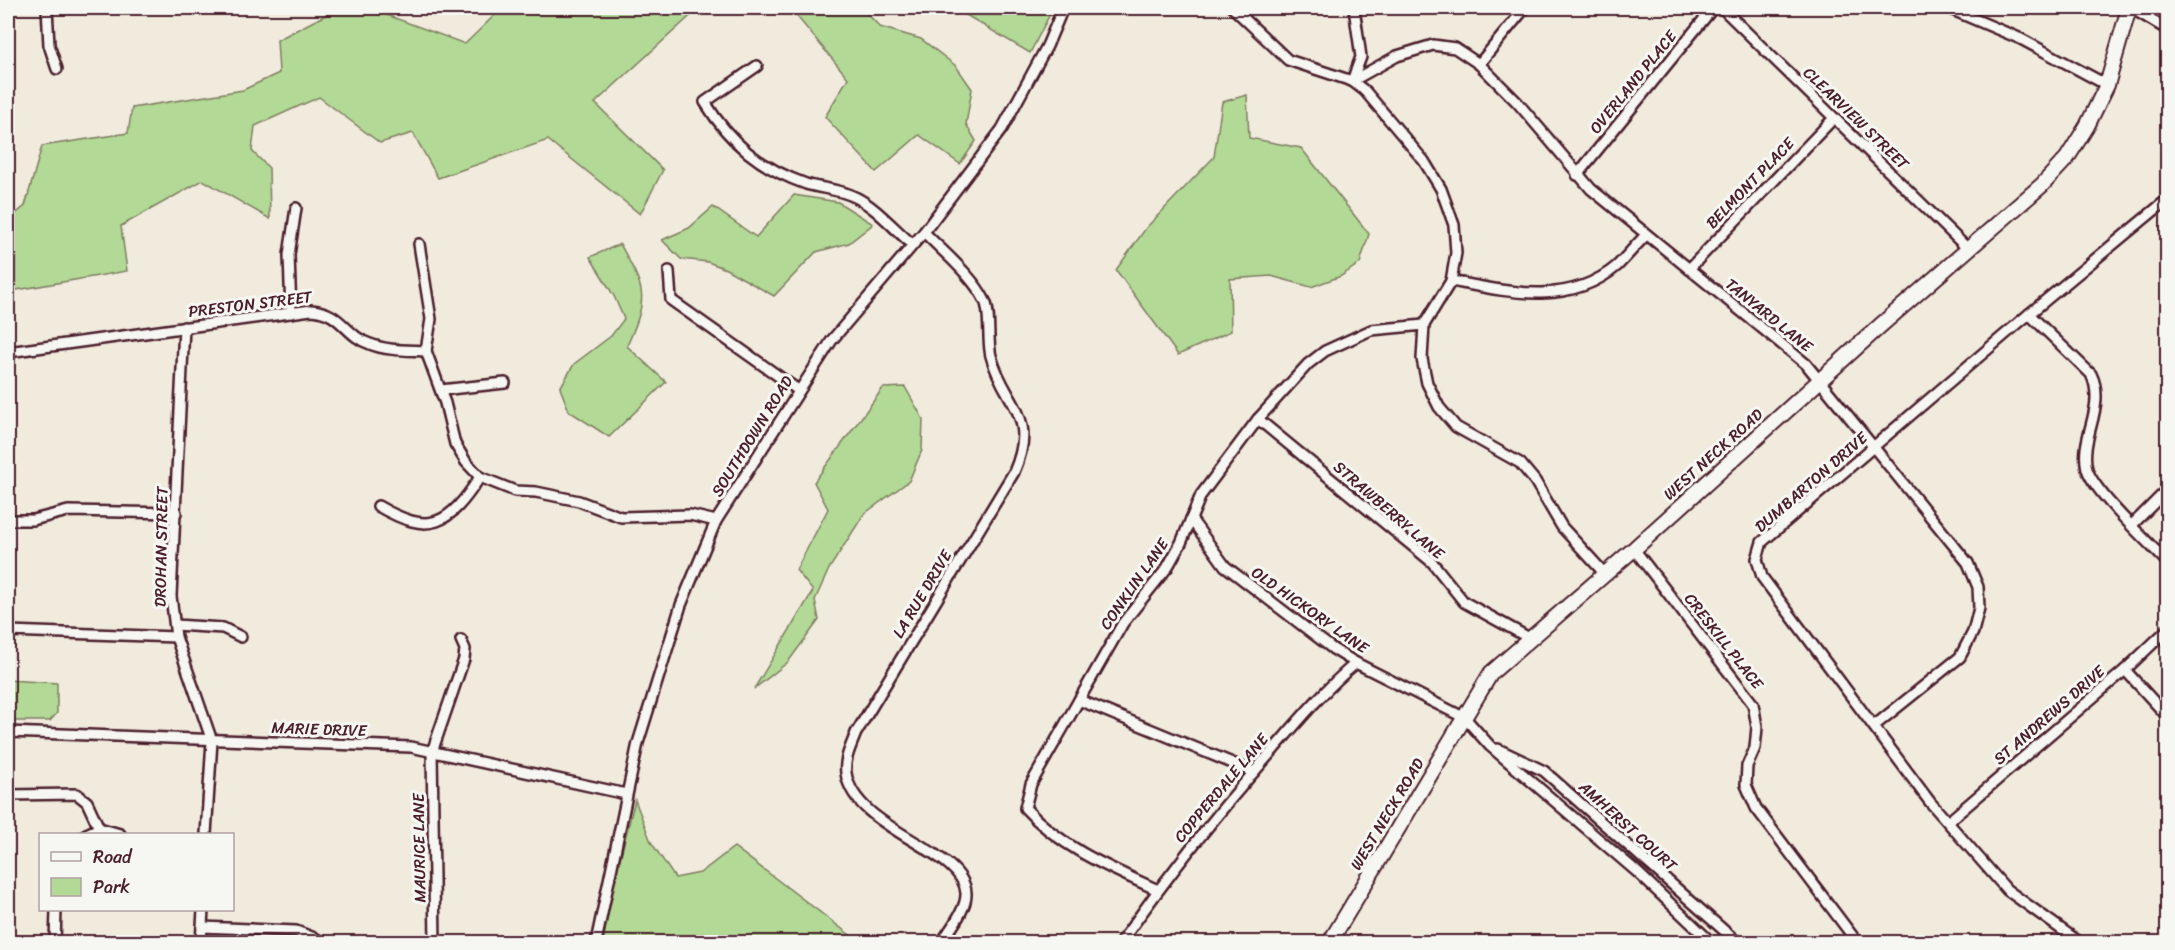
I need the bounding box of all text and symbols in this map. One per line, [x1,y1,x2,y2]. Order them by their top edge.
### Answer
street label: OVERLAND PLACE [1582,23,1685,140]
street label: CLEARVIEW STREET [1796,59,1917,177]
street label: BELMONT PLACE [1698,130,1802,236]
street label: TANYARD LANE [1718,270,1820,360]
street label: PRESTON STREET [187,282,315,326]
street label: SOUTHDOWN ROAD [703,369,801,502]
street label: WEST NECK ROAD [1656,400,1770,507]
street label: DUMBARTON DRIVE [1748,424,1875,540]
street label: STRAWBERRY LANE [1327,453,1452,568]
street label: DROHAN STREET [145,485,177,608]
street label: CONKLIN LANE [1092,531,1177,636]
street label: LA RUE DRIVE [884,543,961,644]
street label: OLD HICKORY LANE [1245,558,1376,662]
street label: CRESKILL PLACE [1677,586,1772,697]
street label: ST ANDREWS DRIVE [1986,657,2113,772]
street label: MARIE DRIVE [271,713,368,745]
street label: COPPERDALE LANE [1166,726,1276,849]
street label: WEST NECK ROAD [1342,752,1432,876]
street label: AMHERST COURT [1571,773,1685,880]
street label: MAURICE LANE [404,792,434,903]
legend [39,833,234,911]
text: Road [93,841,133,873]
text: Park [93,871,130,903]

